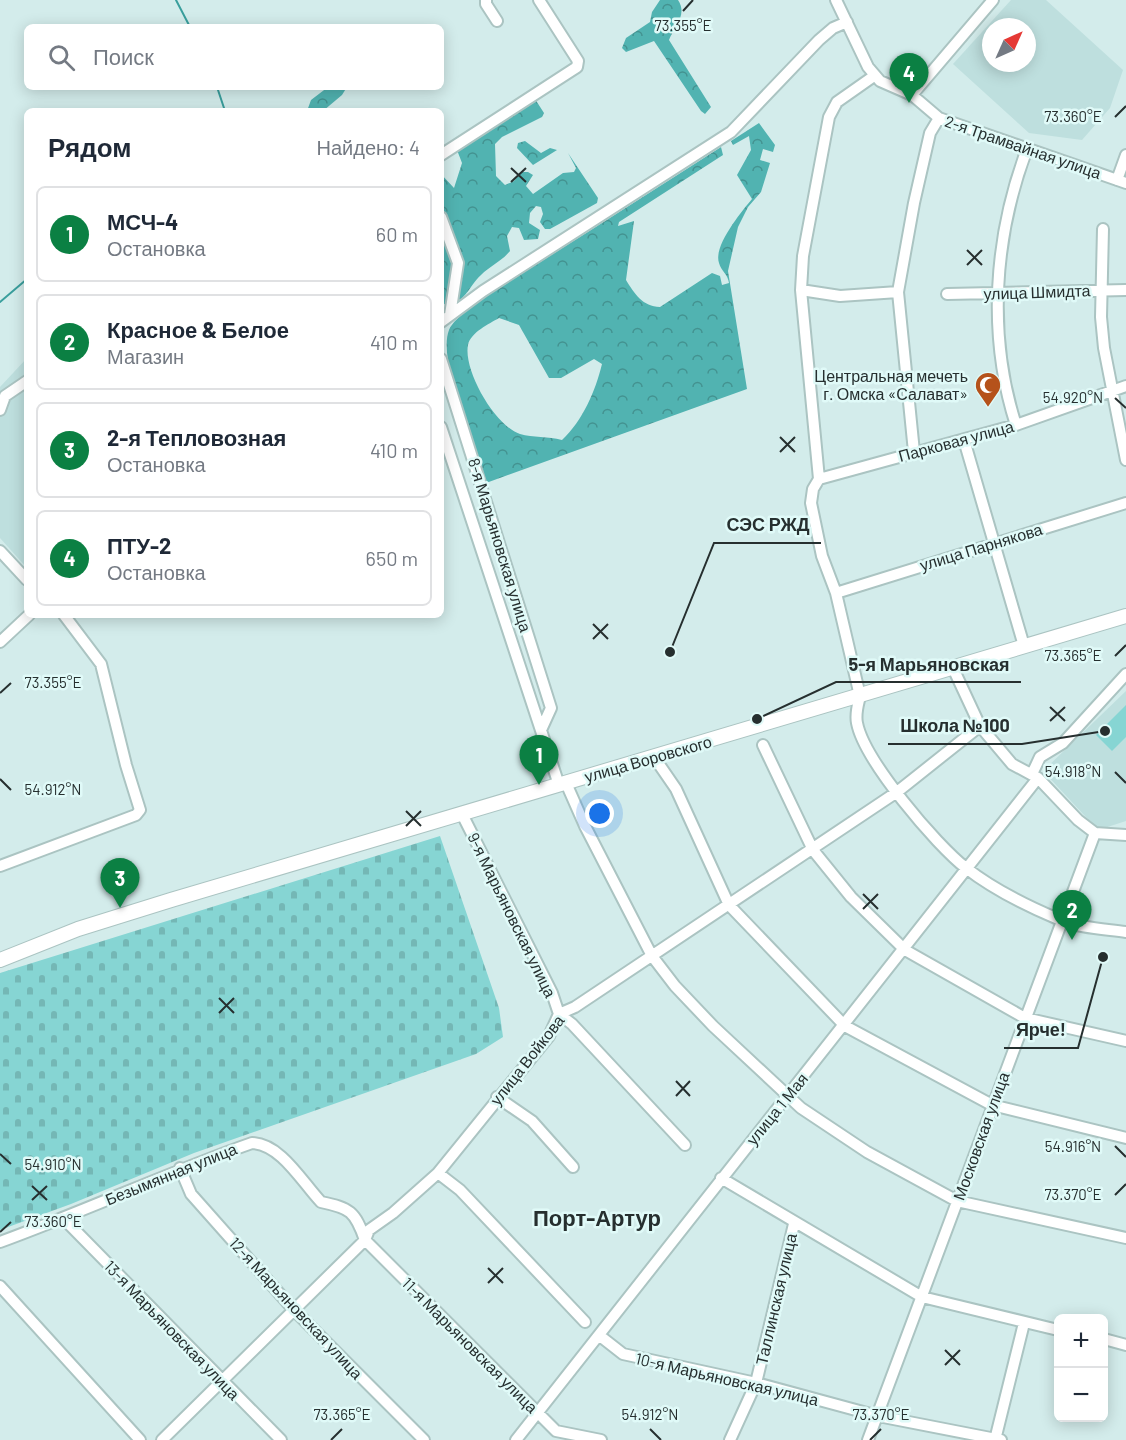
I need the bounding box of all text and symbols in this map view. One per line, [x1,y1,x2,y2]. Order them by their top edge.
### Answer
text: 73.355°E [655,16,711,34]
north arrow [982,18,1036,72]
search box [24,24,444,90]
icon: search [45,41,78,74]
text: Поиск [93,43,154,69]
pin: 4 [890,54,928,103]
text: 73.360°E [1044,107,1102,125]
street label: 2-я Трамвайная улица [942,111,1104,182]
text: Рядом [48,131,131,162]
text: Найдено: 4 [317,135,420,159]
text: МСЧ-4 [107,208,178,234]
text: 1 [66,222,73,246]
text: 60 m [376,222,418,246]
text: Остановка [107,236,206,260]
street label: улица Шмидта [983,280,1091,303]
text: Красное & Белое [107,316,289,342]
text: 2 [64,330,75,354]
text: 410 m [370,330,418,354]
text: Магазин [107,344,184,368]
place label: Центральная мечеть г. Омска «Салават» [814,366,968,403]
mosque icon: Центральная мечеть г. Омска «Салават» [973,370,1003,408]
text: 54.920°N [1043,388,1103,406]
street label: Парковая улица [896,416,1016,465]
text: 2-я Тепловозная [107,424,286,450]
text: 3 [64,438,75,462]
text: 410 m [370,438,418,462]
text: Остановка [107,452,206,476]
street label: 8-я Марьяновская улица [465,456,536,634]
callout: СЭС РЖД [714,507,821,543]
text: СЭС РЖД [726,513,810,535]
street label: улица Парнякова [917,519,1045,574]
text: ПТУ-2 [107,532,171,558]
text: 4 [63,546,76,570]
text: 650 m [366,546,418,570]
text: Остановка [107,560,206,584]
callout: 5-я Марьяновская [836,646,1021,682]
text: 73.365°E [1045,646,1101,664]
text: 5-я Марьяновская [849,653,1009,675]
text: 73.355°E [25,673,81,691]
callout: Школа №100 [888,708,1022,744]
text: Школа №100 [900,714,1010,736]
street label: улица Воровского [582,731,714,786]
pin: 1 [520,736,558,785]
text: 54.918°N [1045,762,1101,780]
text: 54.912°N [25,780,81,798]
your location [585,799,614,828]
street label: 9-я Марьяновская улица [464,829,561,1000]
pin: 3 [100,858,140,908]
pin: 2 [1052,890,1092,940]
street label: улица Войкова [486,1011,568,1108]
callout: Ярче! [1004,1012,1078,1048]
text: Ярче! [1016,1018,1066,1040]
street label: улица 1 Мая [742,1069,811,1148]
street label: Московская улица [949,1069,1013,1202]
text: 54.916°N [1045,1137,1101,1155]
street label: Безымянная улица [102,1138,239,1209]
text: 54.910°N [24,1155,82,1173]
text: 73.370°E [1044,1185,1102,1203]
district label: Порт-Артур [533,1204,661,1231]
text: 73.360°E [24,1212,82,1230]
street label: Таллинская улица [751,1231,800,1367]
street label: 12-я Марьяновская улица [226,1233,367,1383]
street label: 13-я Марьяновская улица [101,1256,244,1403]
street label: 11-я Марьяновская улица [399,1273,542,1416]
map controls [1054,1314,1108,1422]
button: + [1054,1314,1108,1368]
street label: 10-я Марьяновская улица [634,1348,821,1409]
button: − [1054,1368,1108,1422]
text: 73.365°E [314,1405,370,1423]
text: 54.912°N [622,1405,678,1423]
text: 73.370°E [852,1405,910,1423]

